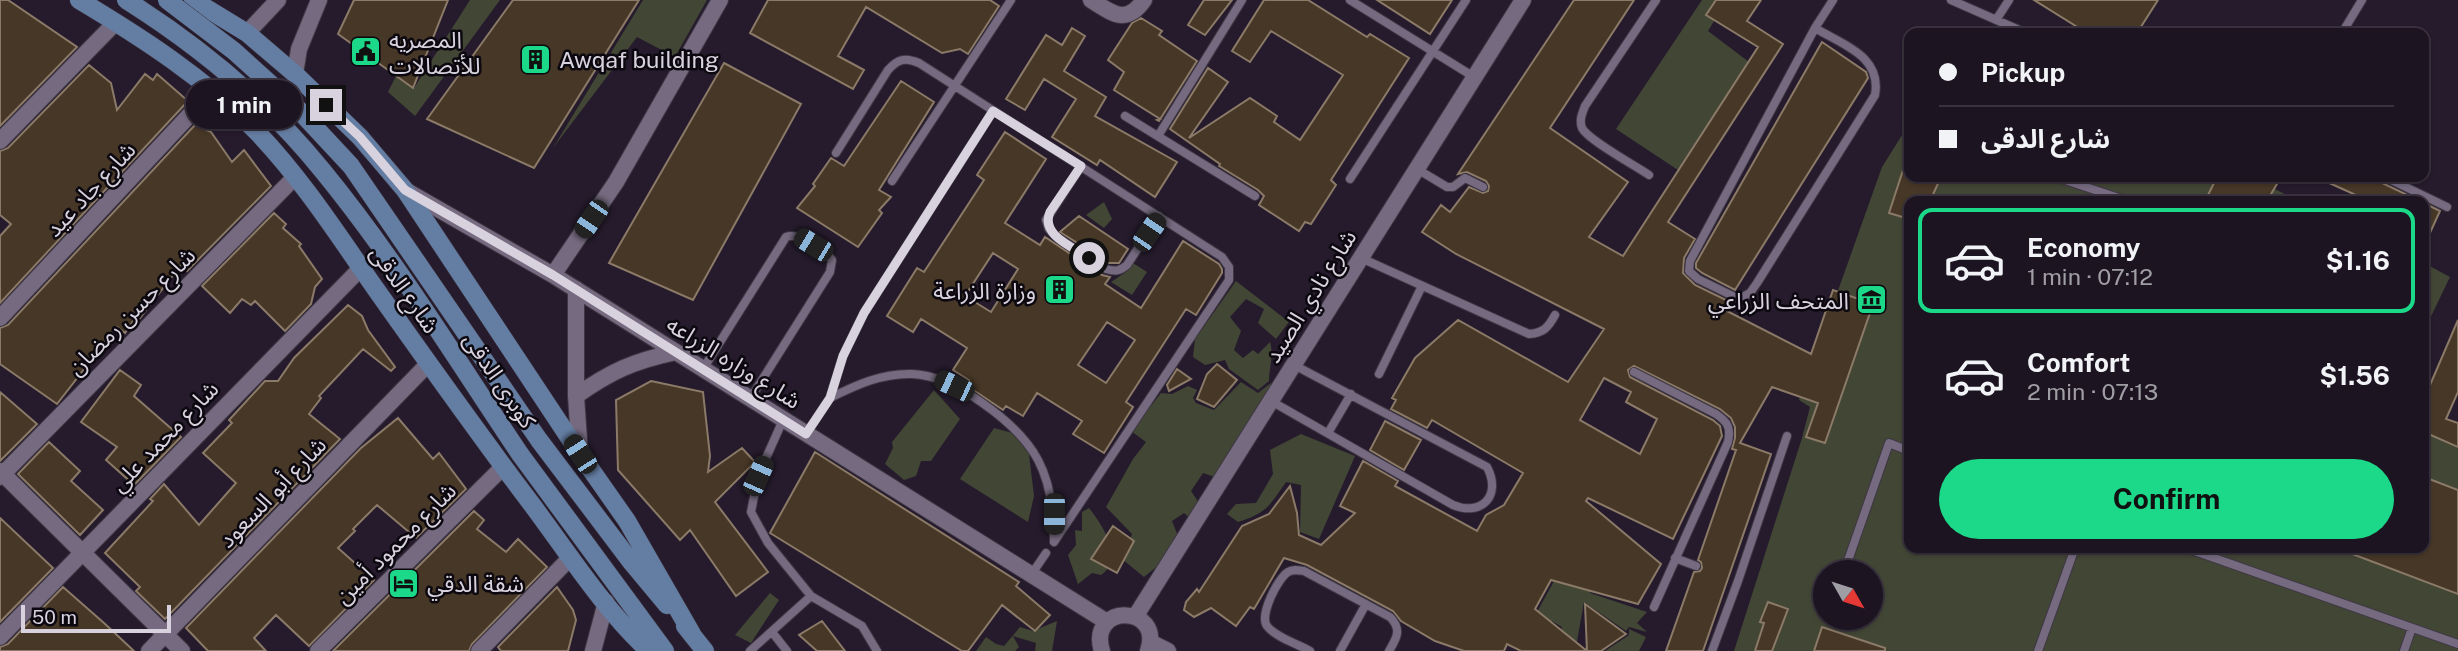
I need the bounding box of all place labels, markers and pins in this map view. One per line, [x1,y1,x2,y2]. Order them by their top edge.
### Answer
place label: المصريه للأتصالات [389,26,480,79]
public building icon: المصريه للأتصالات [349,35,383,69]
building icon: Awqaf building [519,42,553,76]
place label: Awqaf building [559,46,719,73]
building icon: وزارة الزراعة [1042,273,1076,307]
place label: وزارة الزراعة [933,277,1036,305]
museum icon: المتحف الزراعي [1855,283,1889,317]
place label: المتحف الزراعي [1708,287,1849,318]
hotel icon: شقة الدقي [387,566,421,600]
place label: شقة الدقي [427,570,524,601]

